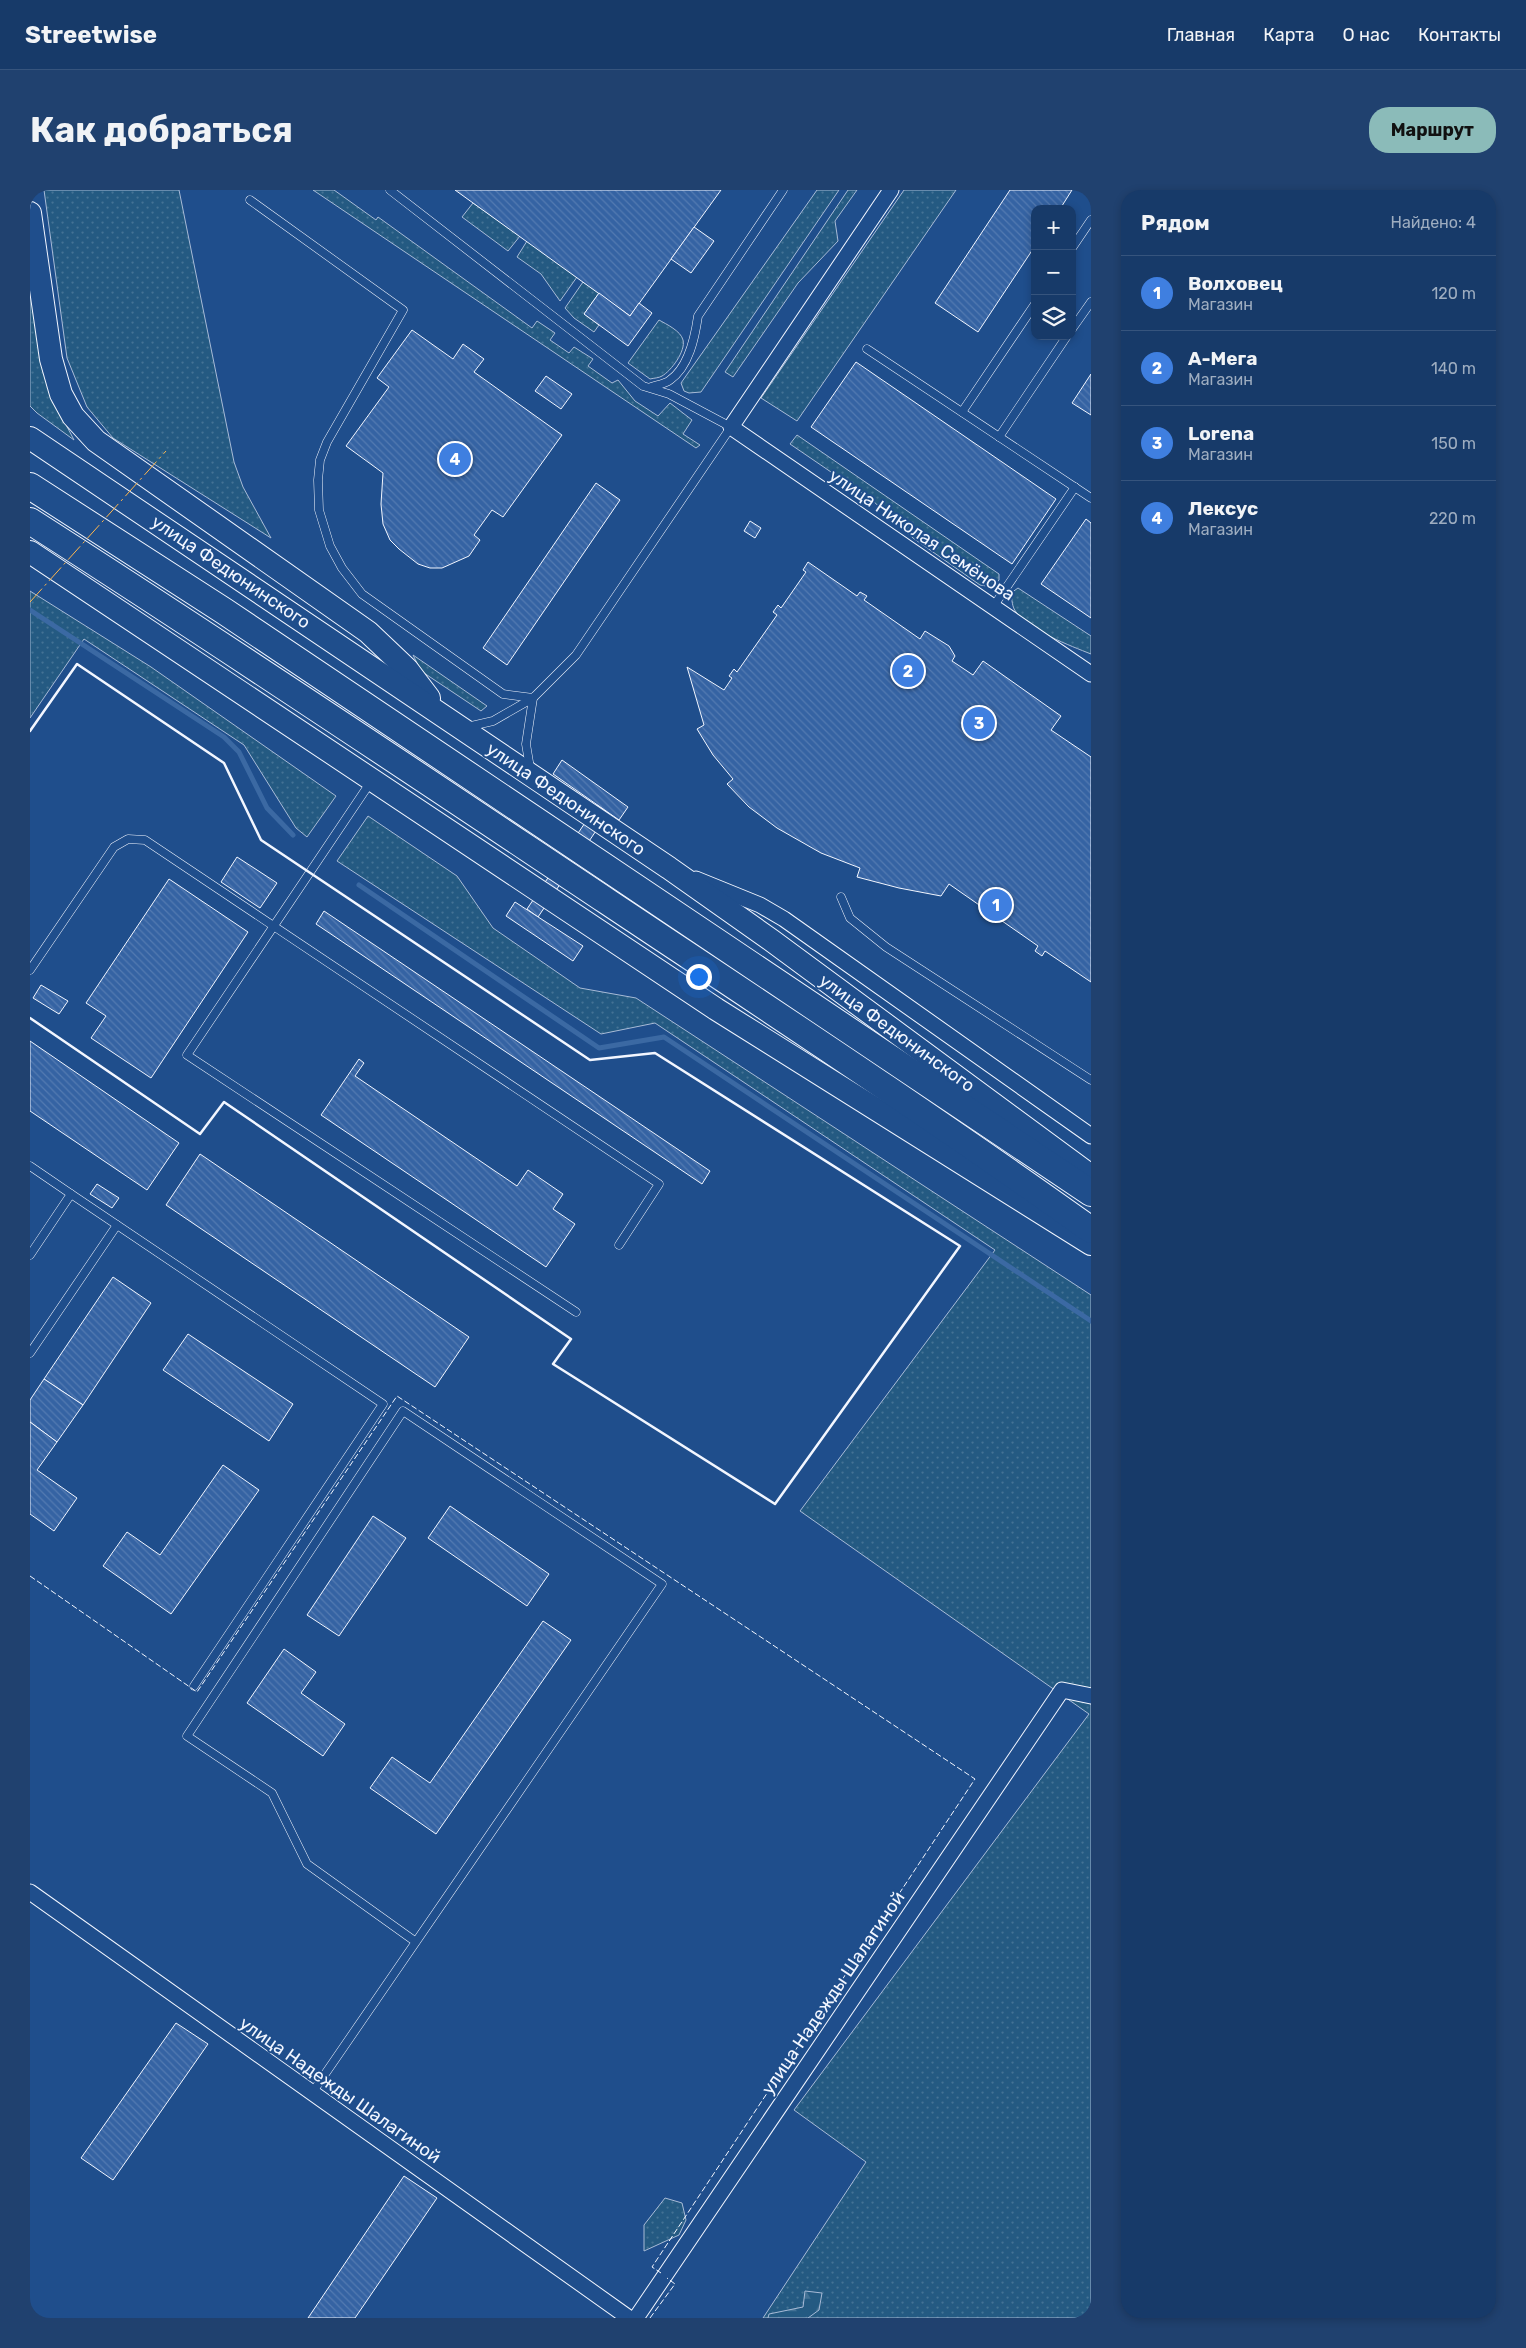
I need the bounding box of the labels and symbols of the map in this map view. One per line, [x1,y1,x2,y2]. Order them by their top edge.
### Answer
pin: 4 [439,440,471,478]
street label: улица Николая Семёнова [825,464,1019,606]
street label: улица Федюнинского [147,511,315,633]
pin: 2 [892,652,924,690]
pin: 3 [963,704,995,742]
street label: улица Федюнинского [482,738,650,860]
pin: 1 [980,886,1012,924]
your location [686,964,712,990]
street label: улица Федюнинского [815,969,979,1097]
street label: улица Надежды Шалагиной [757,1887,909,2099]
street label: улица Надежды Шалагиной [235,2012,445,2168]

